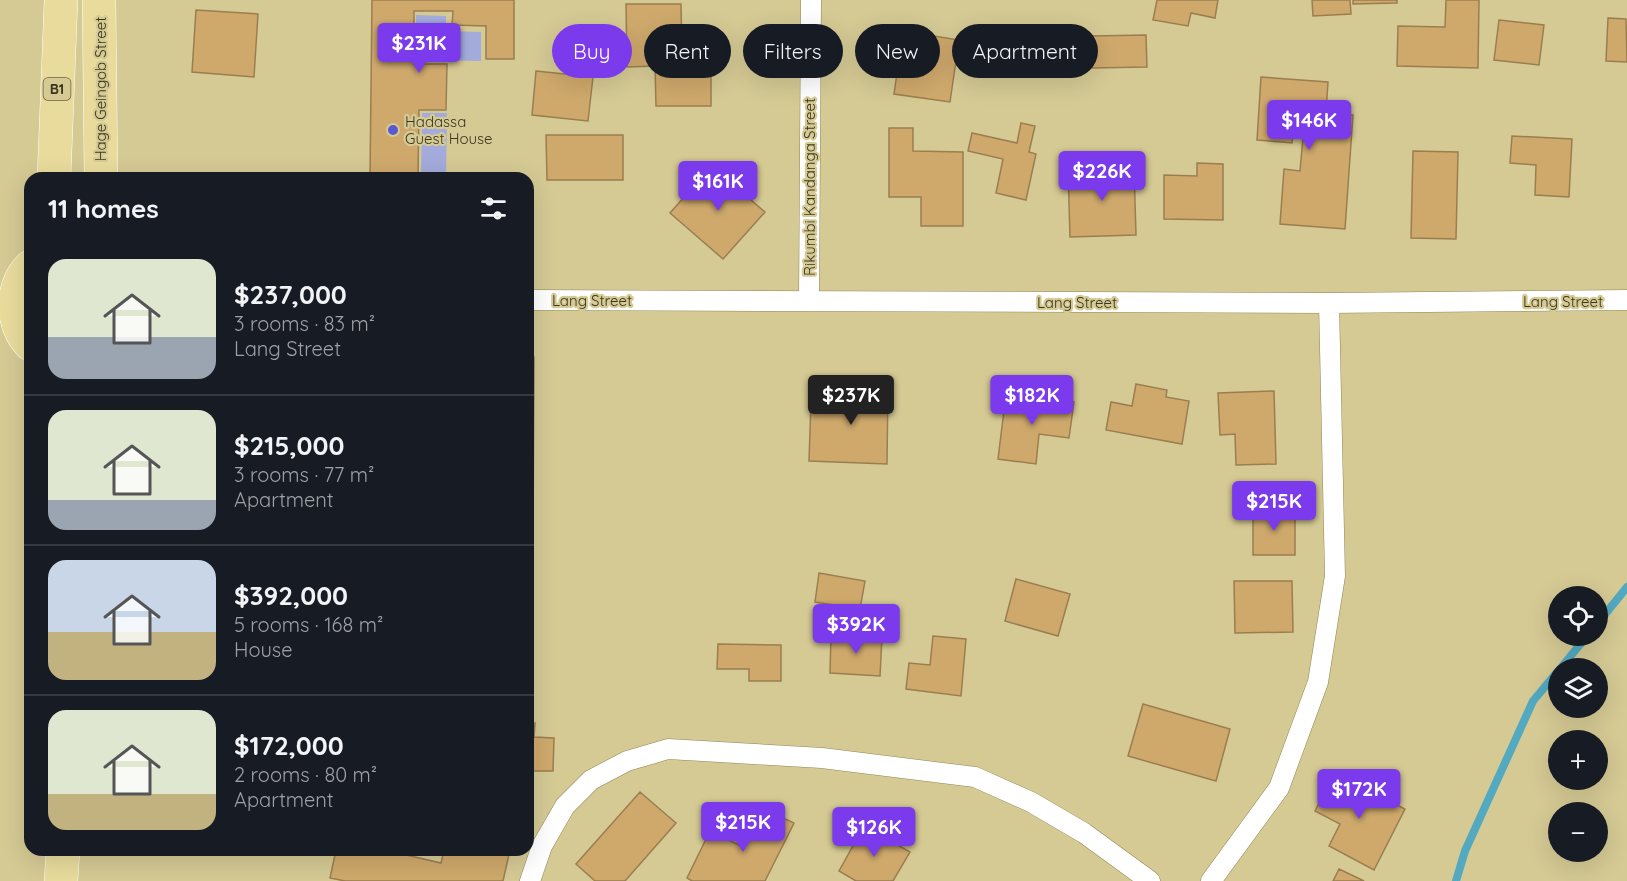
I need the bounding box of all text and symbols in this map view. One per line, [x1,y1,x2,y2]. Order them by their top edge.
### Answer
street label: Hage Geingob Street [91,17,110,161]
pin: $231K [377,23,461,74]
chip: Buy [552,24,632,78]
chip: Rent [644,24,731,78]
chip: Filters [743,24,843,78]
chip: New [855,24,940,78]
chip: Apartment [952,24,1098,78]
text: $231K [392,30,446,55]
road number: B1 [44,78,70,100]
street label: Rikumbi Kandanga Street [800,98,819,276]
pin: $146K [1267,100,1351,151]
text: $146K [1281,107,1337,132]
place label: Hadassa Guest House [405,112,493,148]
marker: Hadassa Guest House [386,123,400,137]
pin: $226K [1060,151,1144,202]
text: $226K [1073,158,1131,183]
pin: $161K [676,161,760,212]
text: $161K [692,168,744,193]
text: 11 homes [48,192,159,225]
icon: filters [477,192,510,225]
text: $237,000 [234,278,347,311]
icon: home [96,283,168,355]
street label: Lang Street [552,291,632,310]
street label: Lang Street [1523,292,1603,311]
street label: Lang Street [1037,293,1117,312]
text: 3 rooms · 83 m² [234,311,375,336]
text: Lang Street [234,336,341,361]
pin: $237K [809,375,893,426]
pin: $182K [990,375,1074,426]
text: $237K [822,382,880,407]
text: $182K [1004,382,1060,407]
text: $215,000 [234,429,344,462]
icon: home [96,434,168,506]
text: 3 rooms · 77 m² [234,462,374,487]
pin: $215K [1232,481,1316,532]
text: Apartment [234,487,334,512]
text: $215K [1246,488,1302,513]
text: $392,000 [234,579,348,612]
icon: home [96,584,168,656]
map controls [1548,586,1608,862]
button: locate [1548,586,1608,646]
pin: $392K [814,604,898,655]
text: $392K [827,611,885,636]
text: 5 rooms · 168 m² [234,612,383,637]
text: House [234,637,293,662]
button: layers [1548,658,1608,718]
text: $172,000 [234,729,344,762]
button: + [1548,730,1608,790]
icon: home [96,734,168,806]
text: 2 rooms · 80 m² [234,762,377,787]
pin: $172K [1317,769,1401,820]
text: $172K [1331,776,1387,801]
text: Apartment [234,787,334,812]
pin: $215K [701,802,785,853]
button: − [1548,802,1608,862]
pin: $126K [832,807,916,858]
text: $215K [715,809,771,834]
text: $126K [846,814,902,839]

